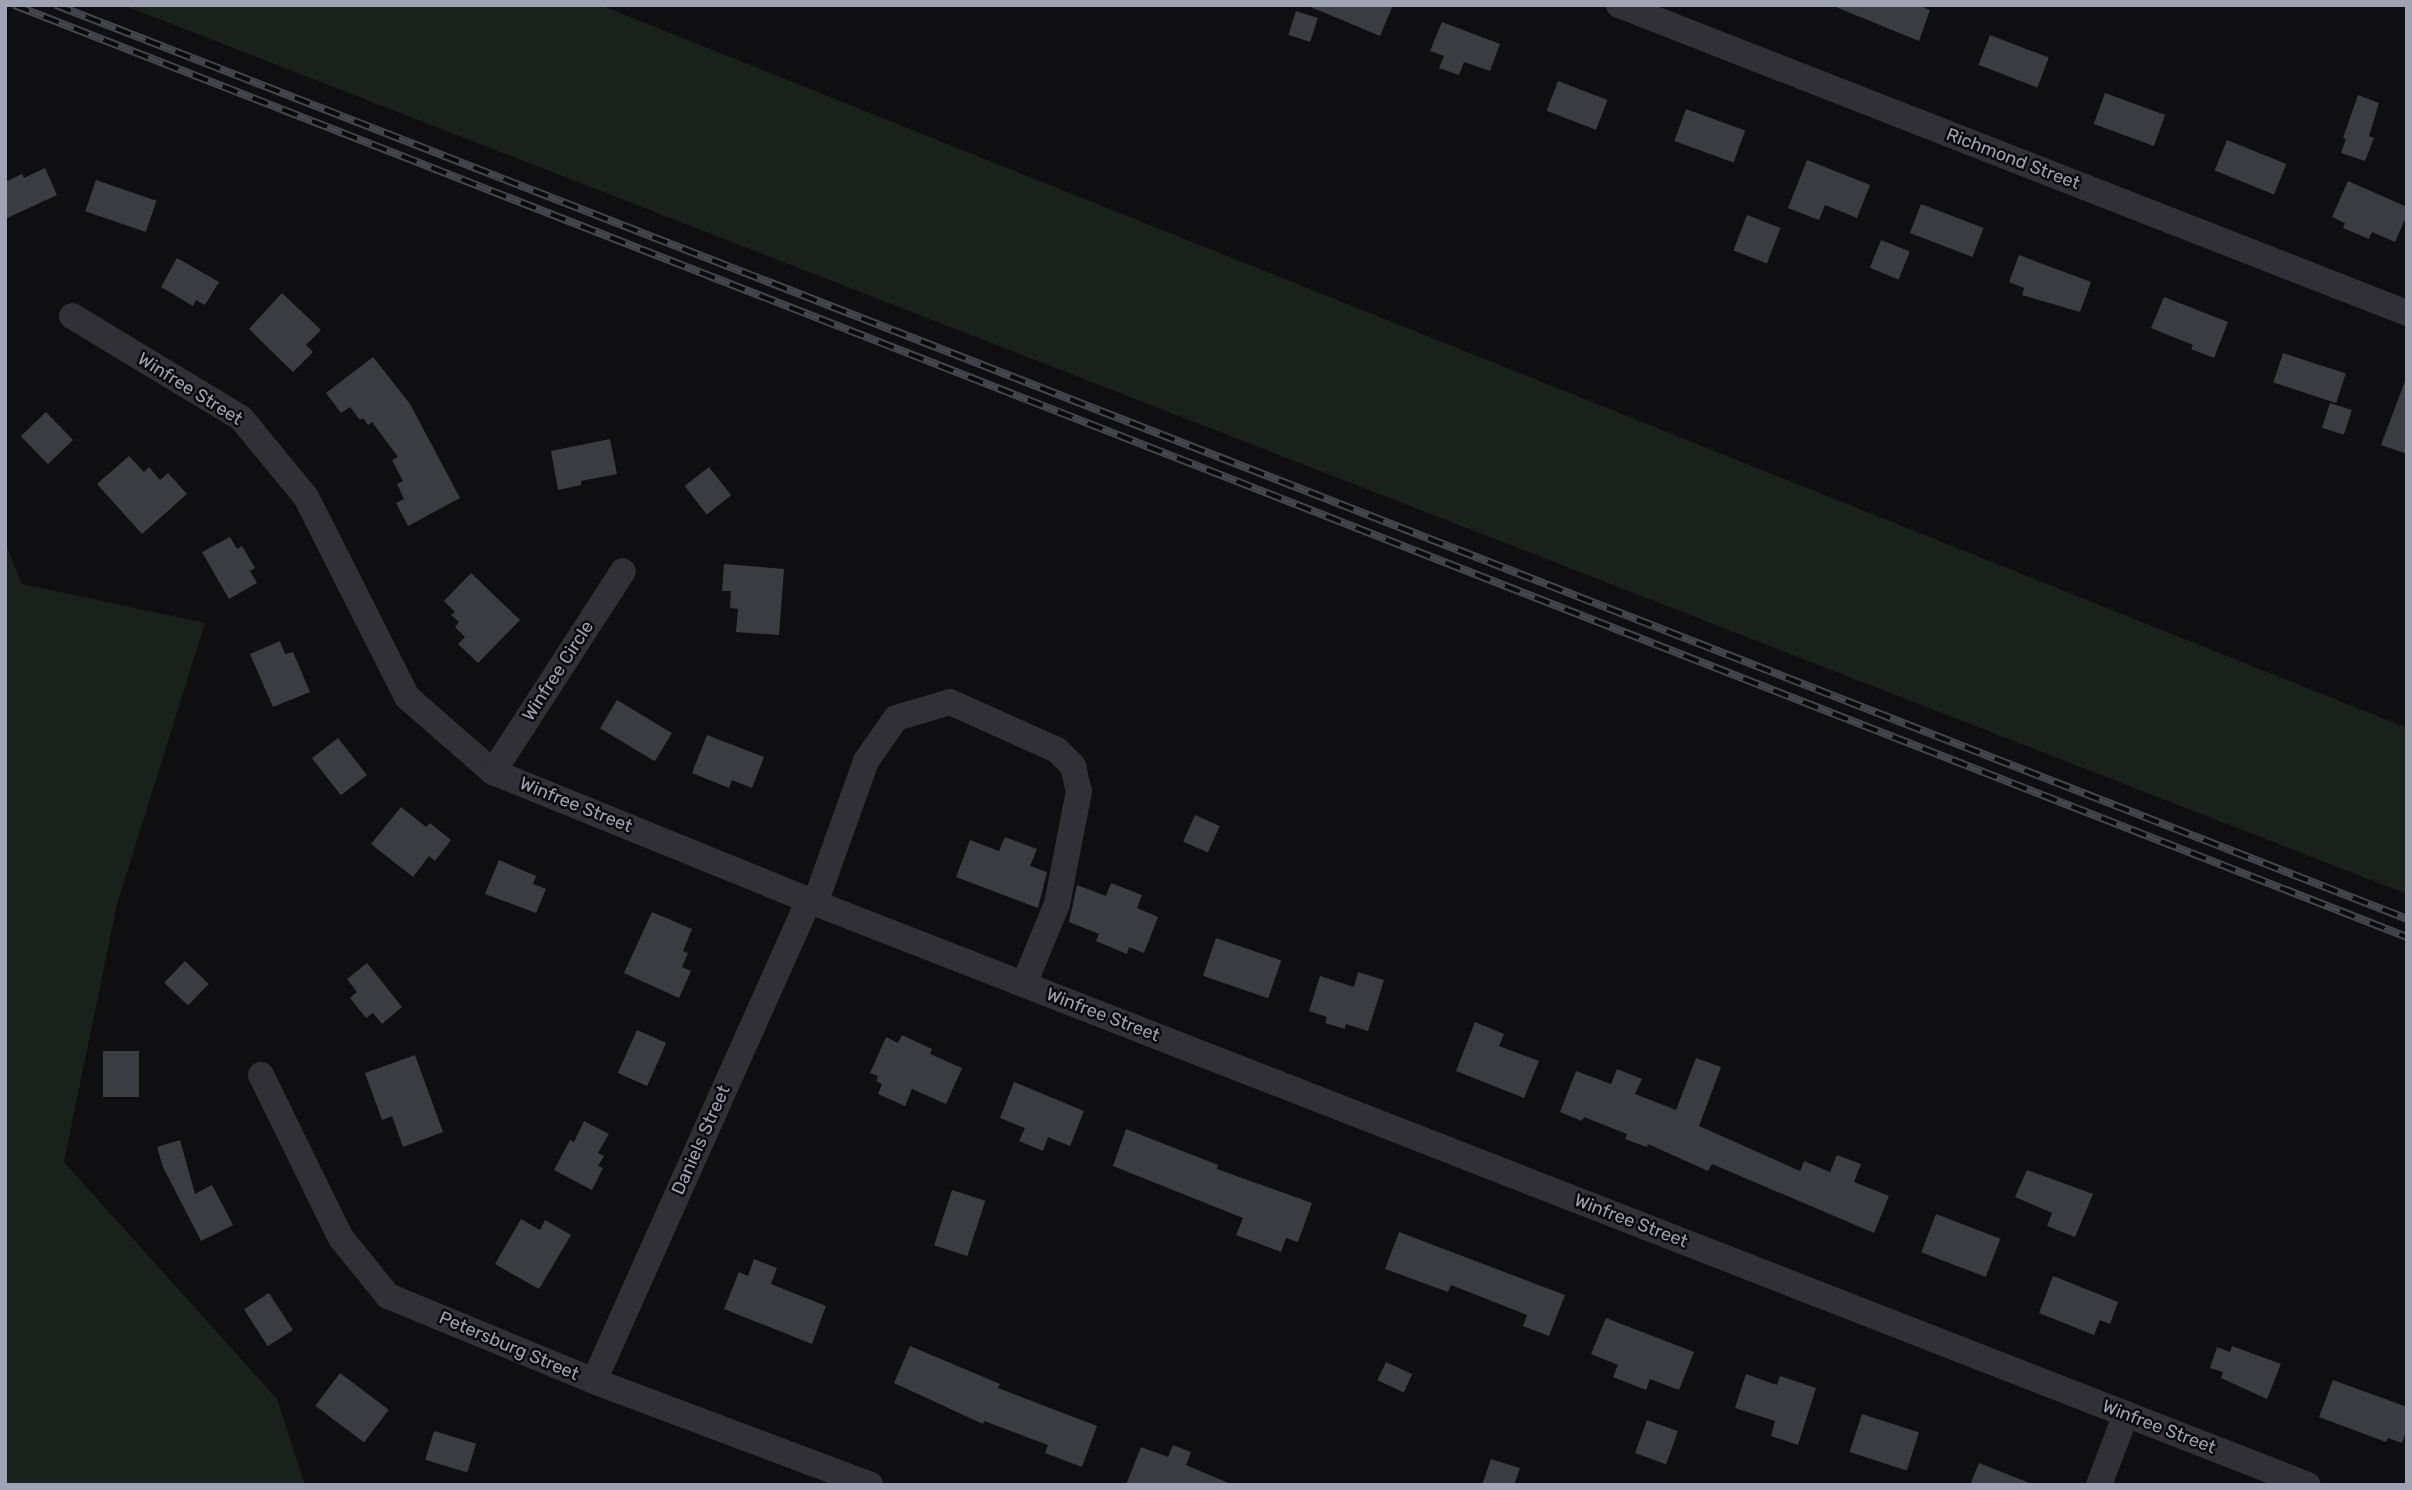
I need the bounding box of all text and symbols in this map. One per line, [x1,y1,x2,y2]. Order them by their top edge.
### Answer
street label: Richmond Street [1943,124,2083,194]
street label: Winfree Street [134,348,246,430]
street label: Winfree Circle [518,617,598,725]
street label: Winfree Street [516,773,636,837]
street label: Winfree Street [1043,983,1163,1047]
street label: Daniels Street [667,1082,735,1198]
street label: Winfree Street [1571,1189,1691,1253]
street label: Petersburg Street [436,1307,582,1385]
street label: Winfree Street [2099,1395,2219,1459]

